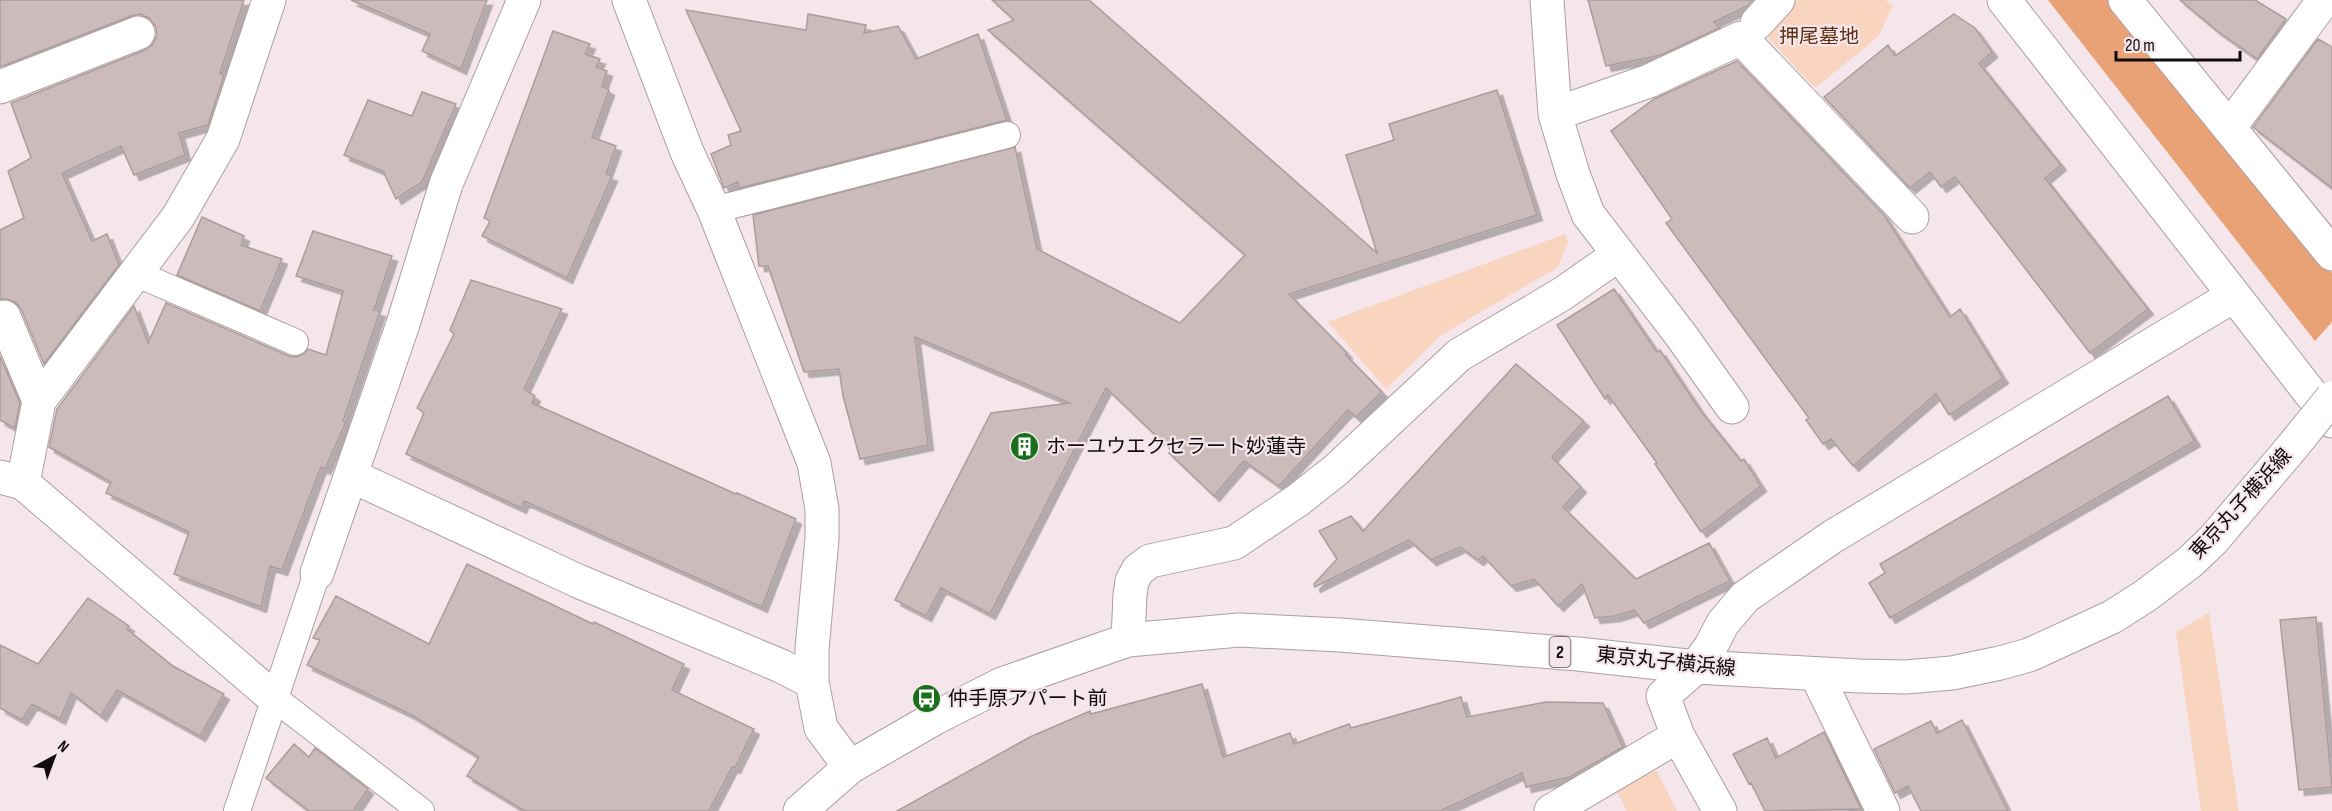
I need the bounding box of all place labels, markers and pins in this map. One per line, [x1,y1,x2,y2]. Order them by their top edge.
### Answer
building icon: ホーユウエクセラート妙蓮寺 [1009,431,1041,463]
place label: ホーユウエクセラート妙蓮寺 [1046,435,1306,459]
bus stop icon: 仲手原アパート前 [911,683,943,715]
place label: 仲手原アパート前 [948,687,1108,711]

